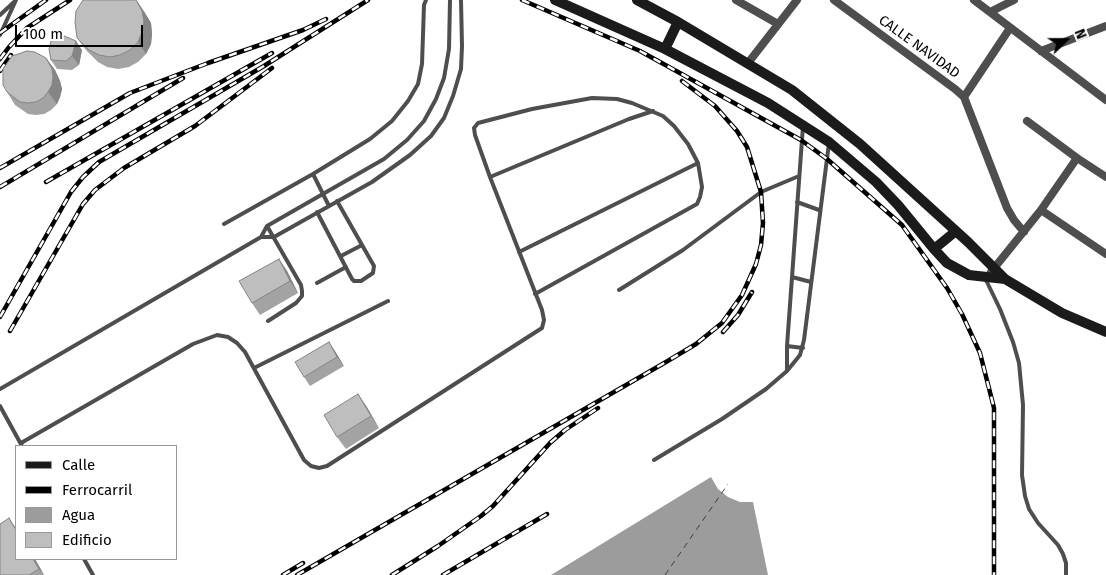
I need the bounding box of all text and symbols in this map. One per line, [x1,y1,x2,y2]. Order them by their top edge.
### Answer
street label: CALLE NAVIDAD [875,12,963,82]
scale bar [18,15,145,47]
north arrow [1041,15,1091,65]
text: 100 m [23,25,63,43]
text: N [1071,27,1090,42]
legend [15,445,178,560]
text: Calle [62,456,95,474]
text: Ferrocarril [62,481,132,499]
text: Agua [62,506,95,524]
text: Edificio [62,531,112,549]

